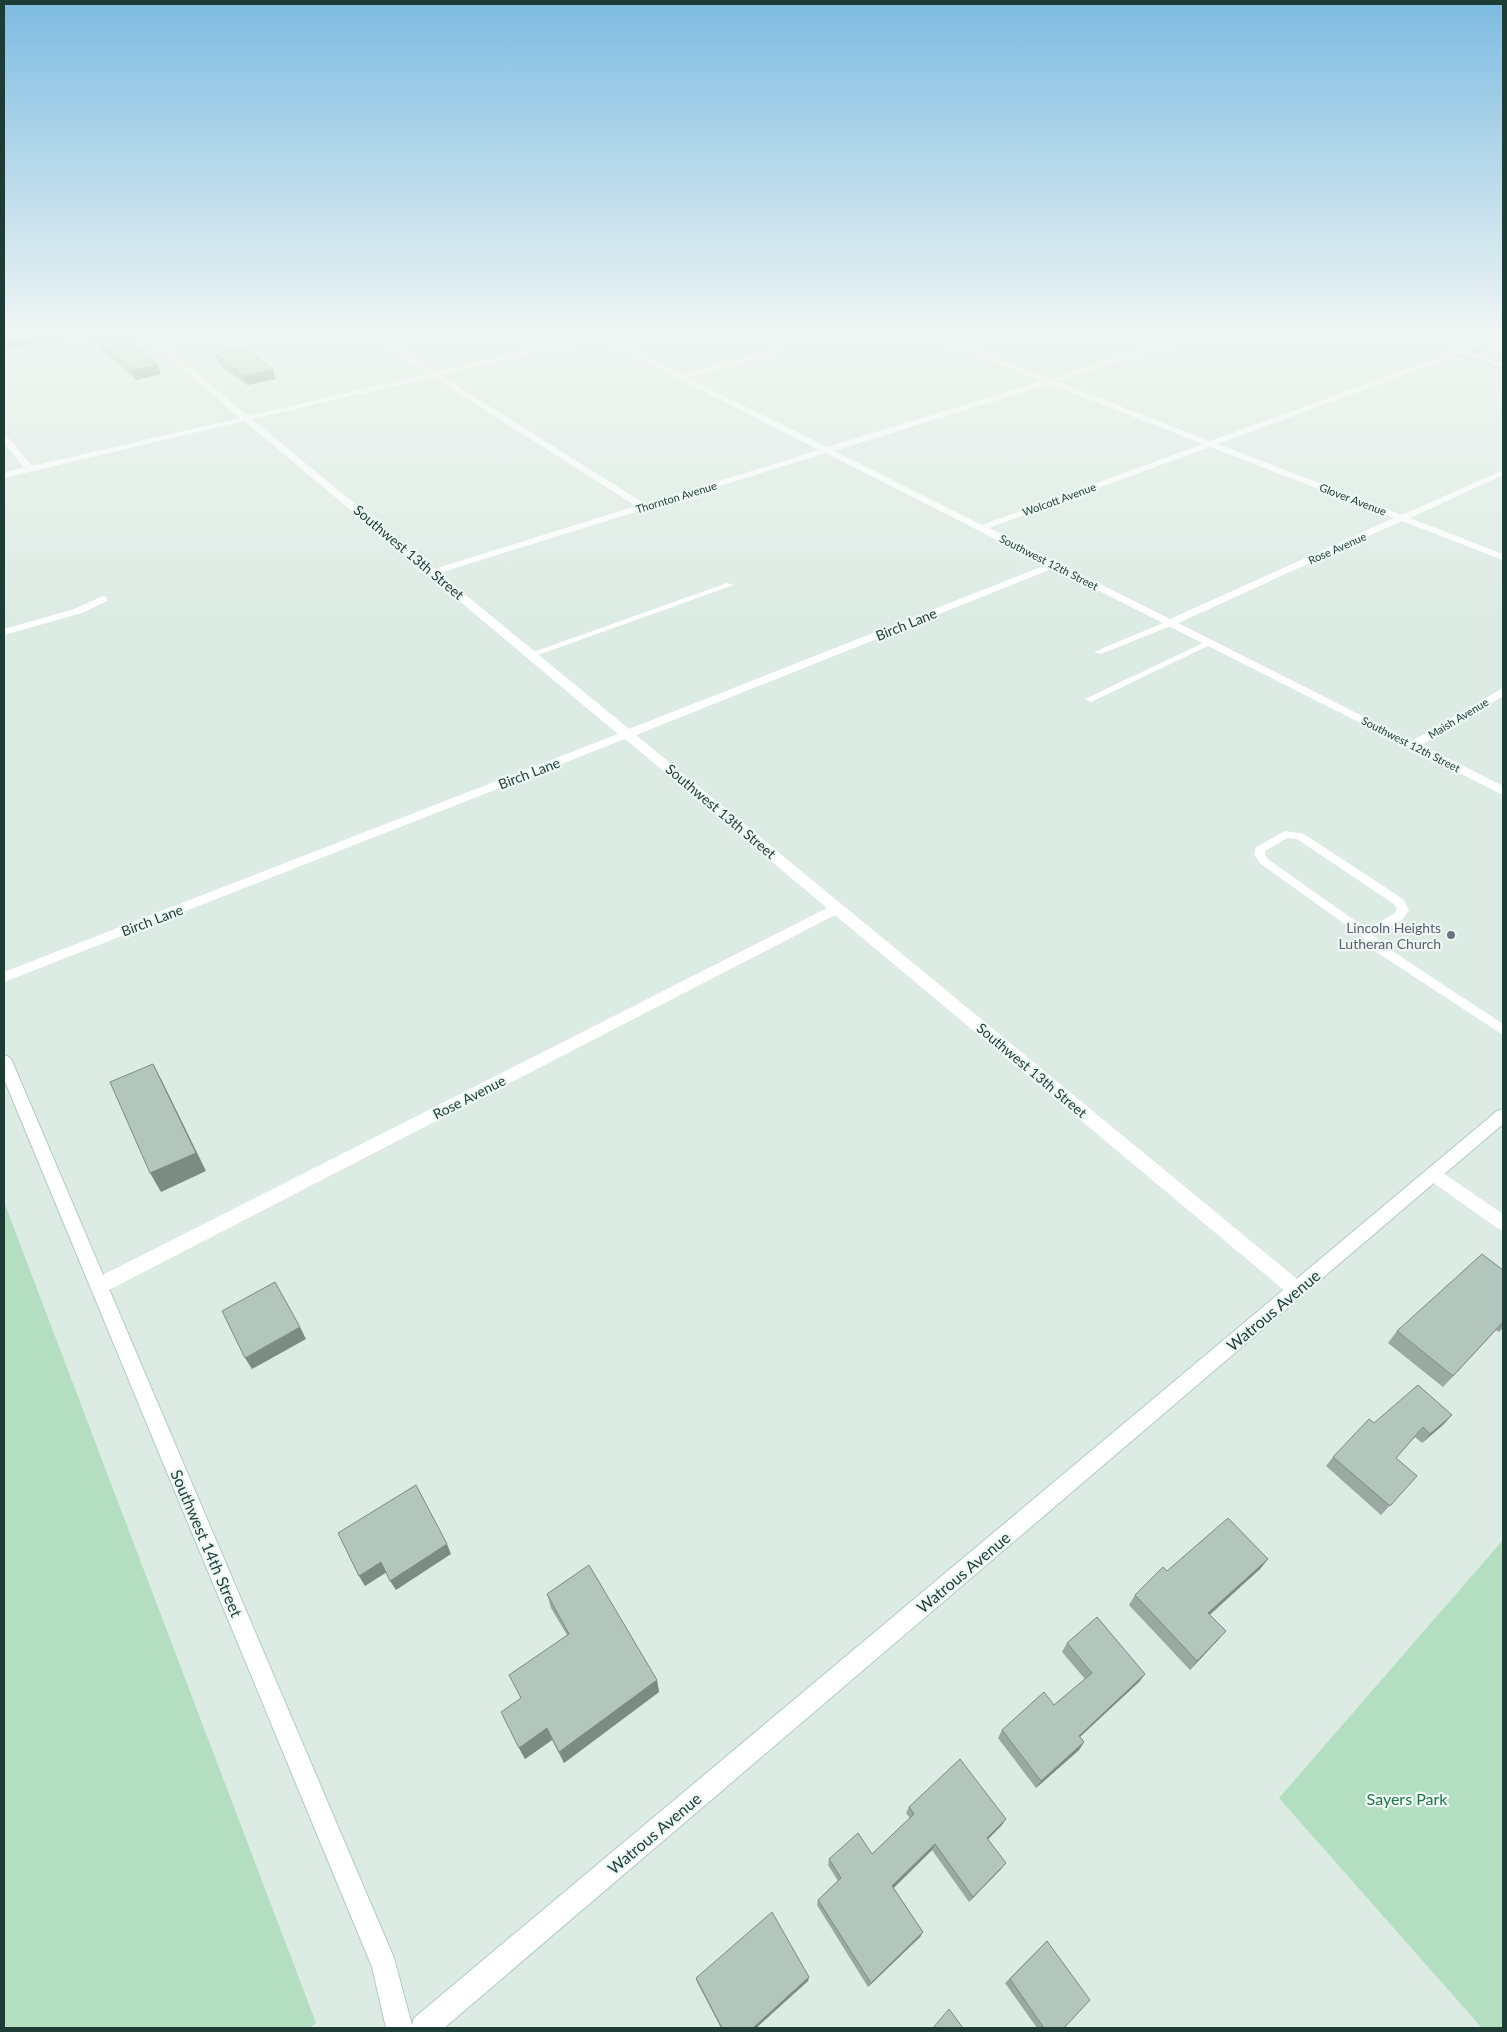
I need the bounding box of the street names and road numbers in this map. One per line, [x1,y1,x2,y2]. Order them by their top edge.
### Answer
street label: Thornton Avenue [634,478,718,515]
street label: Wolcott Avenue [1020,480,1098,518]
street label: Glover Avenue [1318,480,1388,518]
street label: Southwest 13th Street [350,501,468,603]
street label: Rose Avenue [1306,529,1368,567]
street label: Southwest 12th Street [998,531,1101,593]
street label: Birch Lane [873,604,939,644]
street label: Maish Avenue [1426,695,1491,741]
street label: Southwest 12th Street [1360,713,1463,775]
street label: Birch Lane [496,754,562,792]
street label: Southwest 13th Street [662,760,780,862]
street label: Birch Lane [119,901,185,939]
street label: Southwest 13th Street [973,1019,1091,1121]
street label: Rose Avenue [430,1071,508,1123]
street label: Watrous Avenue [1222,1265,1324,1355]
street label: Southwest 14th Street [167,1466,247,1620]
street label: Watrous Avenue [912,1527,1014,1617]
street label: Watrous Avenue [603,1788,705,1878]

